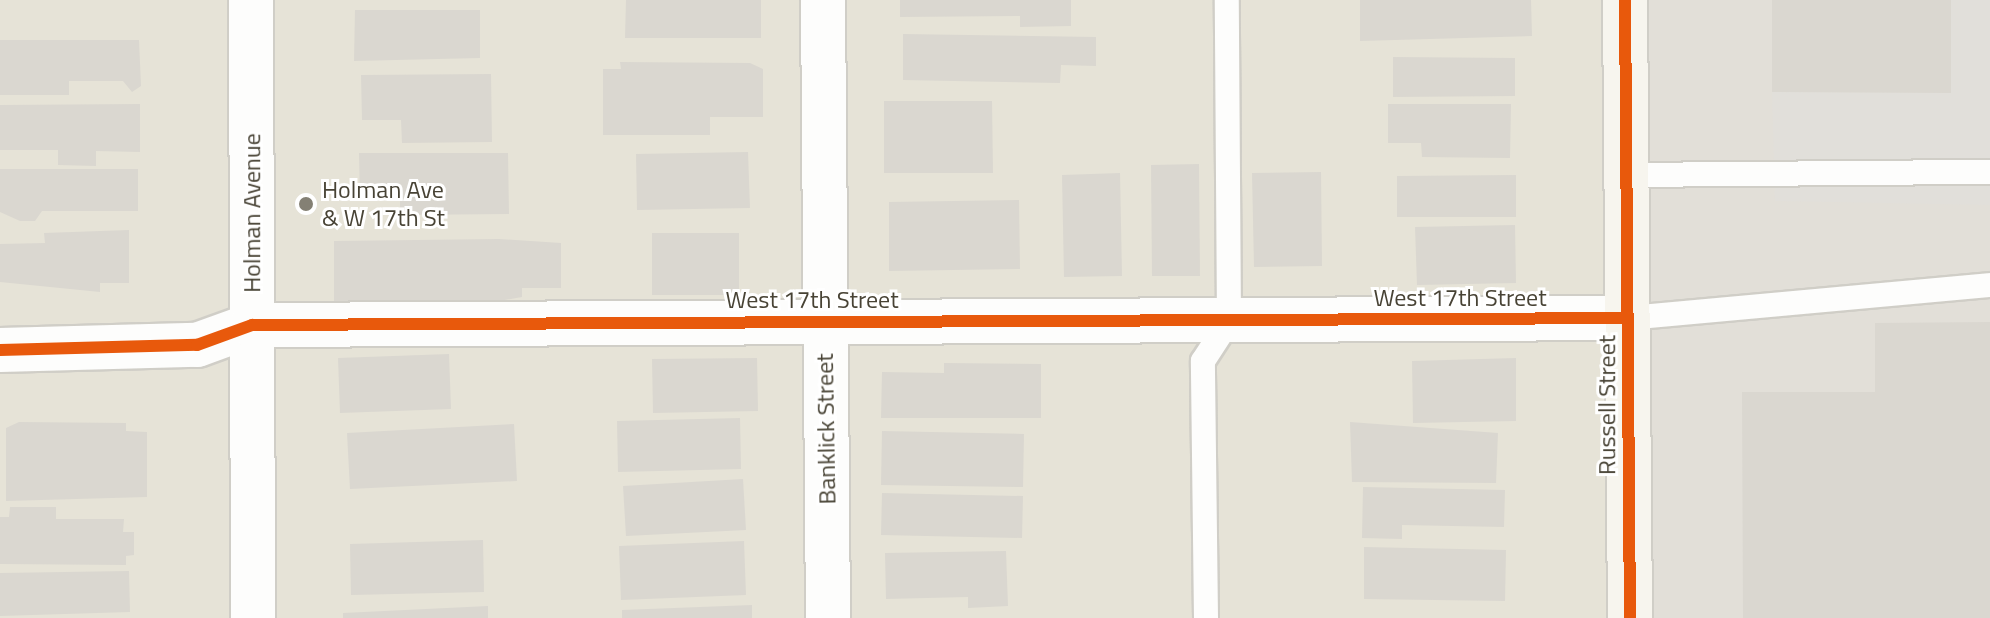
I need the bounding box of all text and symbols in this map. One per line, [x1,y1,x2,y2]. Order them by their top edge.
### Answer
street label: Holman Avenue [238,133,266,293]
place label: Holman Ave & W 17th St [322,176,445,232]
marker: Holman Ave & W 17th St [297,195,315,213]
street label: West 17th Street [1373,284,1547,312]
street label: West 17th Street [725,286,899,314]
street label: Russell Street [1593,335,1621,475]
street label: Banklick Street [810,353,842,505]

